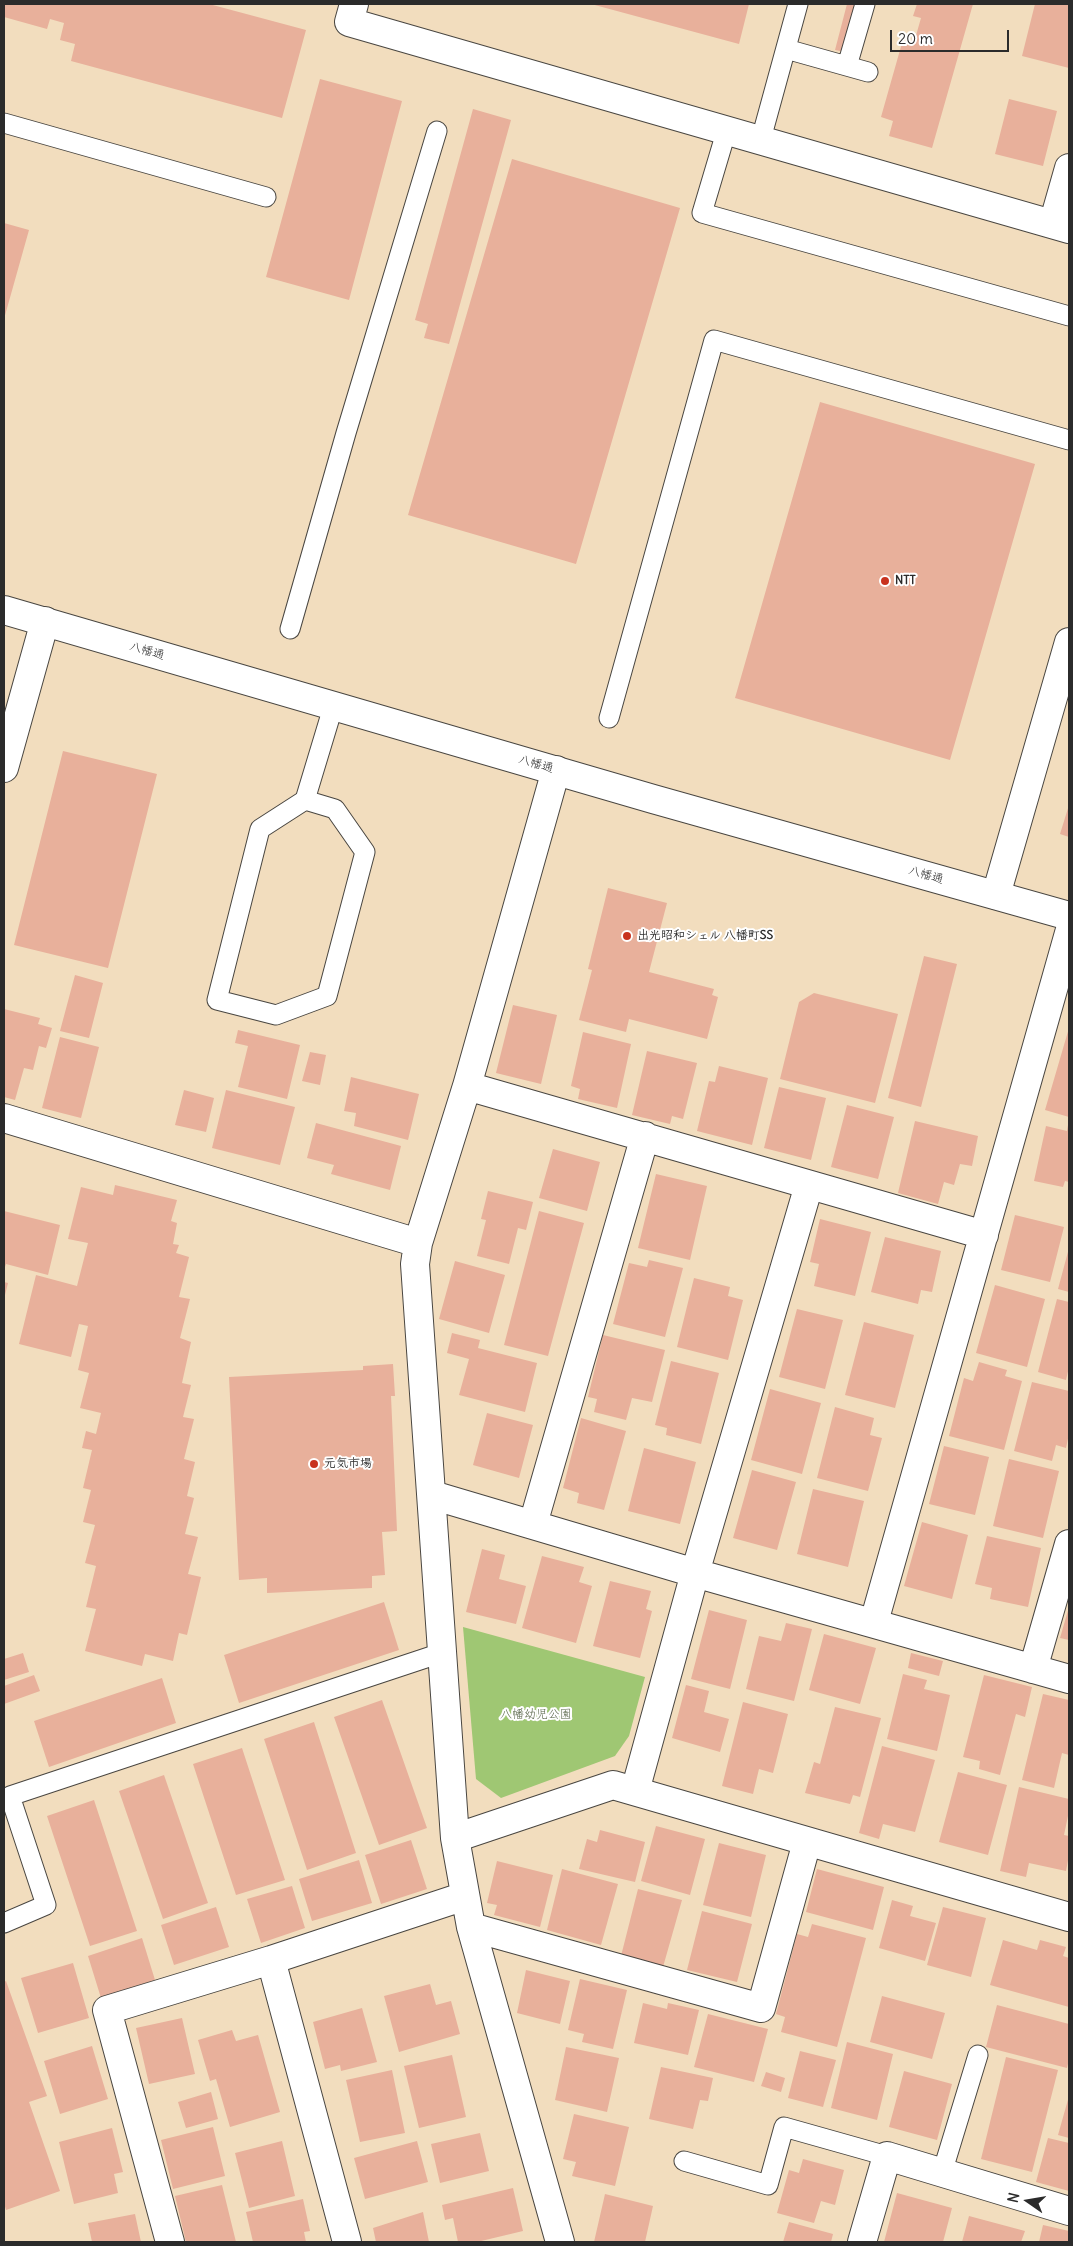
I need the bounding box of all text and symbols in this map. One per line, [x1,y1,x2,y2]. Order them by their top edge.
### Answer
scale bar [893,20,1012,52]
text: 20 m [898,29,933,48]
place label: NTT [895,574,916,588]
marker: NTT [879,575,891,587]
street label: 八幡通 [128,639,166,663]
street label: 八幡通 [517,752,555,776]
street label: 八幡通 [907,863,945,887]
place label: 出光昭和シェル 八幡町SS [637,929,773,943]
marker: 出光昭和シェル 八幡町SS [621,930,633,942]
place label: 元気市場 [324,1457,372,1471]
marker: 元気市場 [308,1458,320,1470]
park label: 八幡幼児公園 [500,1708,572,1722]
north arrow [1003,2176,1053,2226]
text: N [1004,2191,1023,2204]

